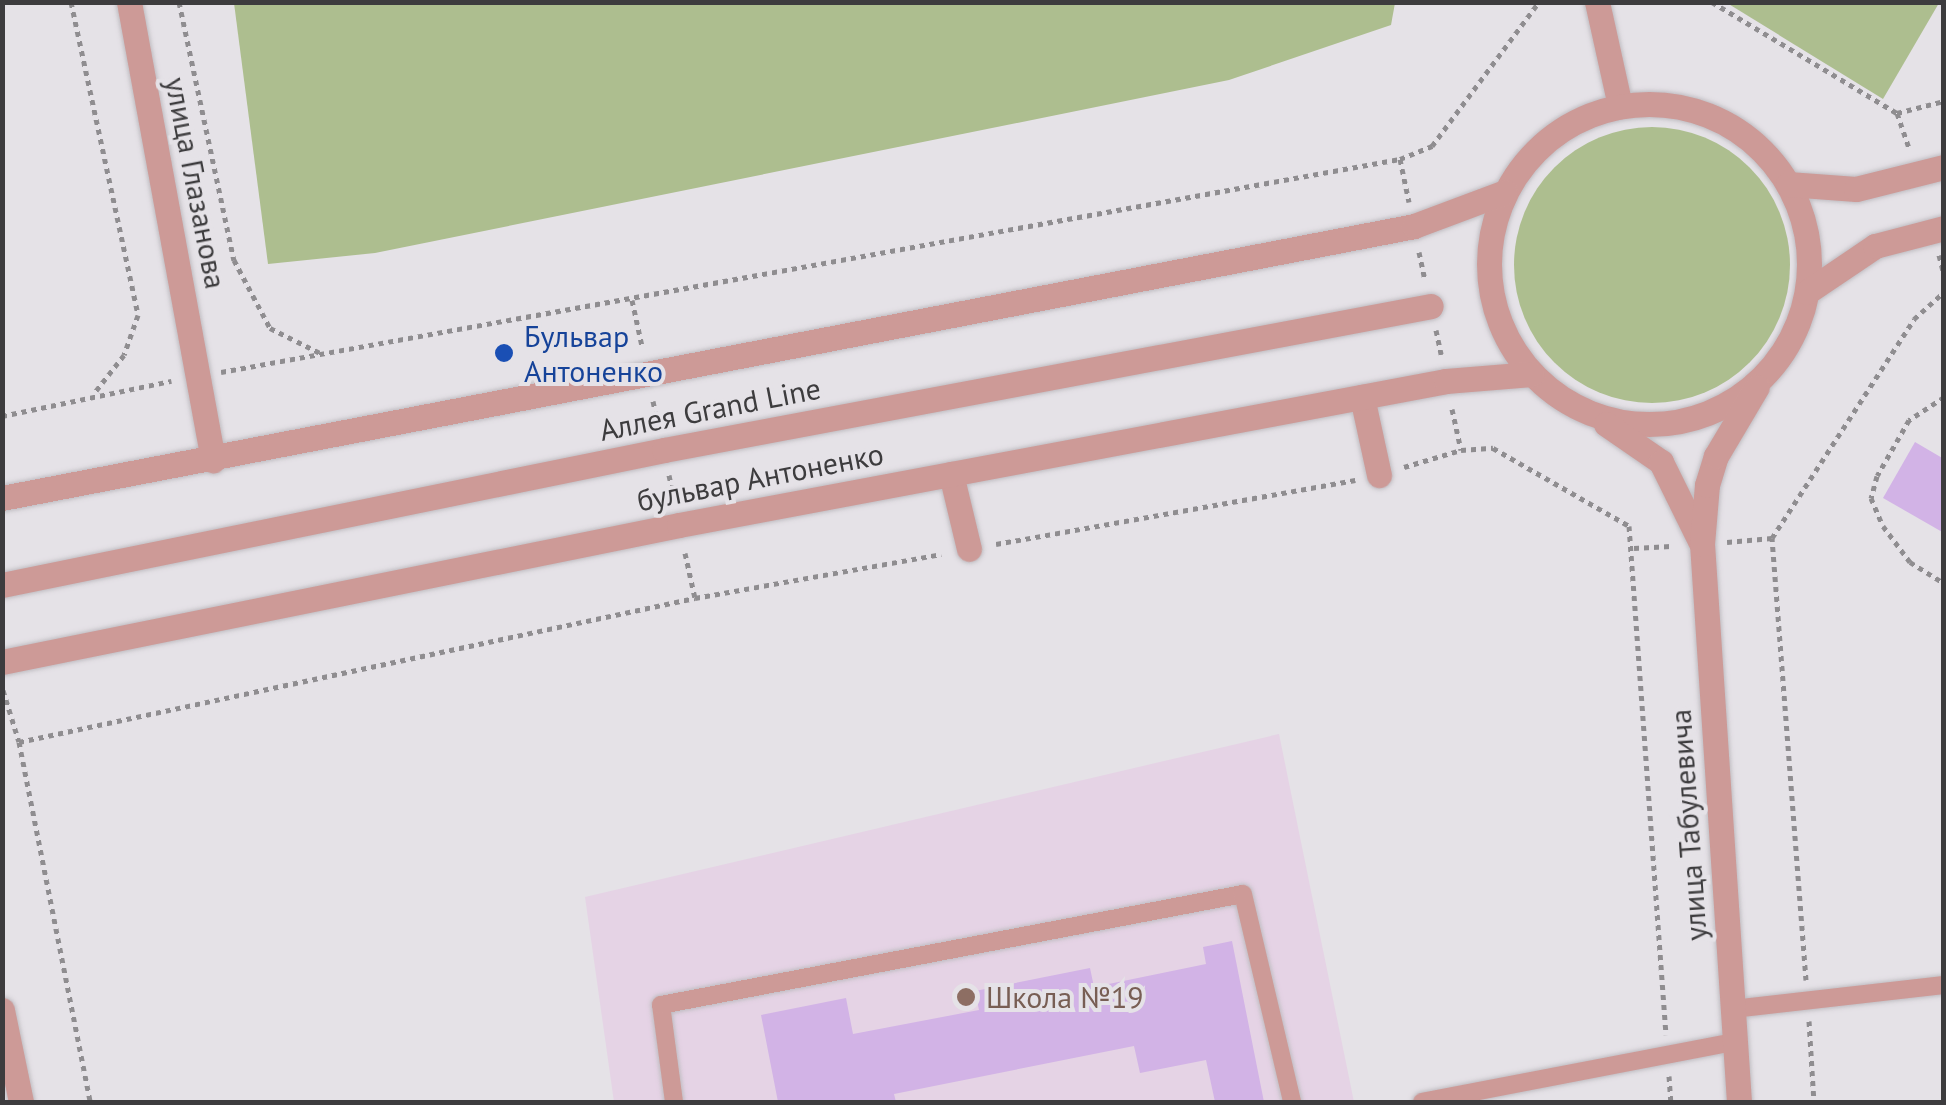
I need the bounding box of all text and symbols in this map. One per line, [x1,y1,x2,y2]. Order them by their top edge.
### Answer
street label: улица Глазанова [158,74,234,292]
place label: Бульвар Антоненко [524,318,663,388]
marker: Бульвар Антоненко [493,342,515,364]
street label: Аллея Grand Line [597,370,823,448]
street label: бульвар Антоненко [633,435,887,519]
street label: улица Табулевича [1662,707,1714,943]
place label: Школа №19 [986,979,1144,1015]
marker: Школа №19 [955,986,977,1008]

